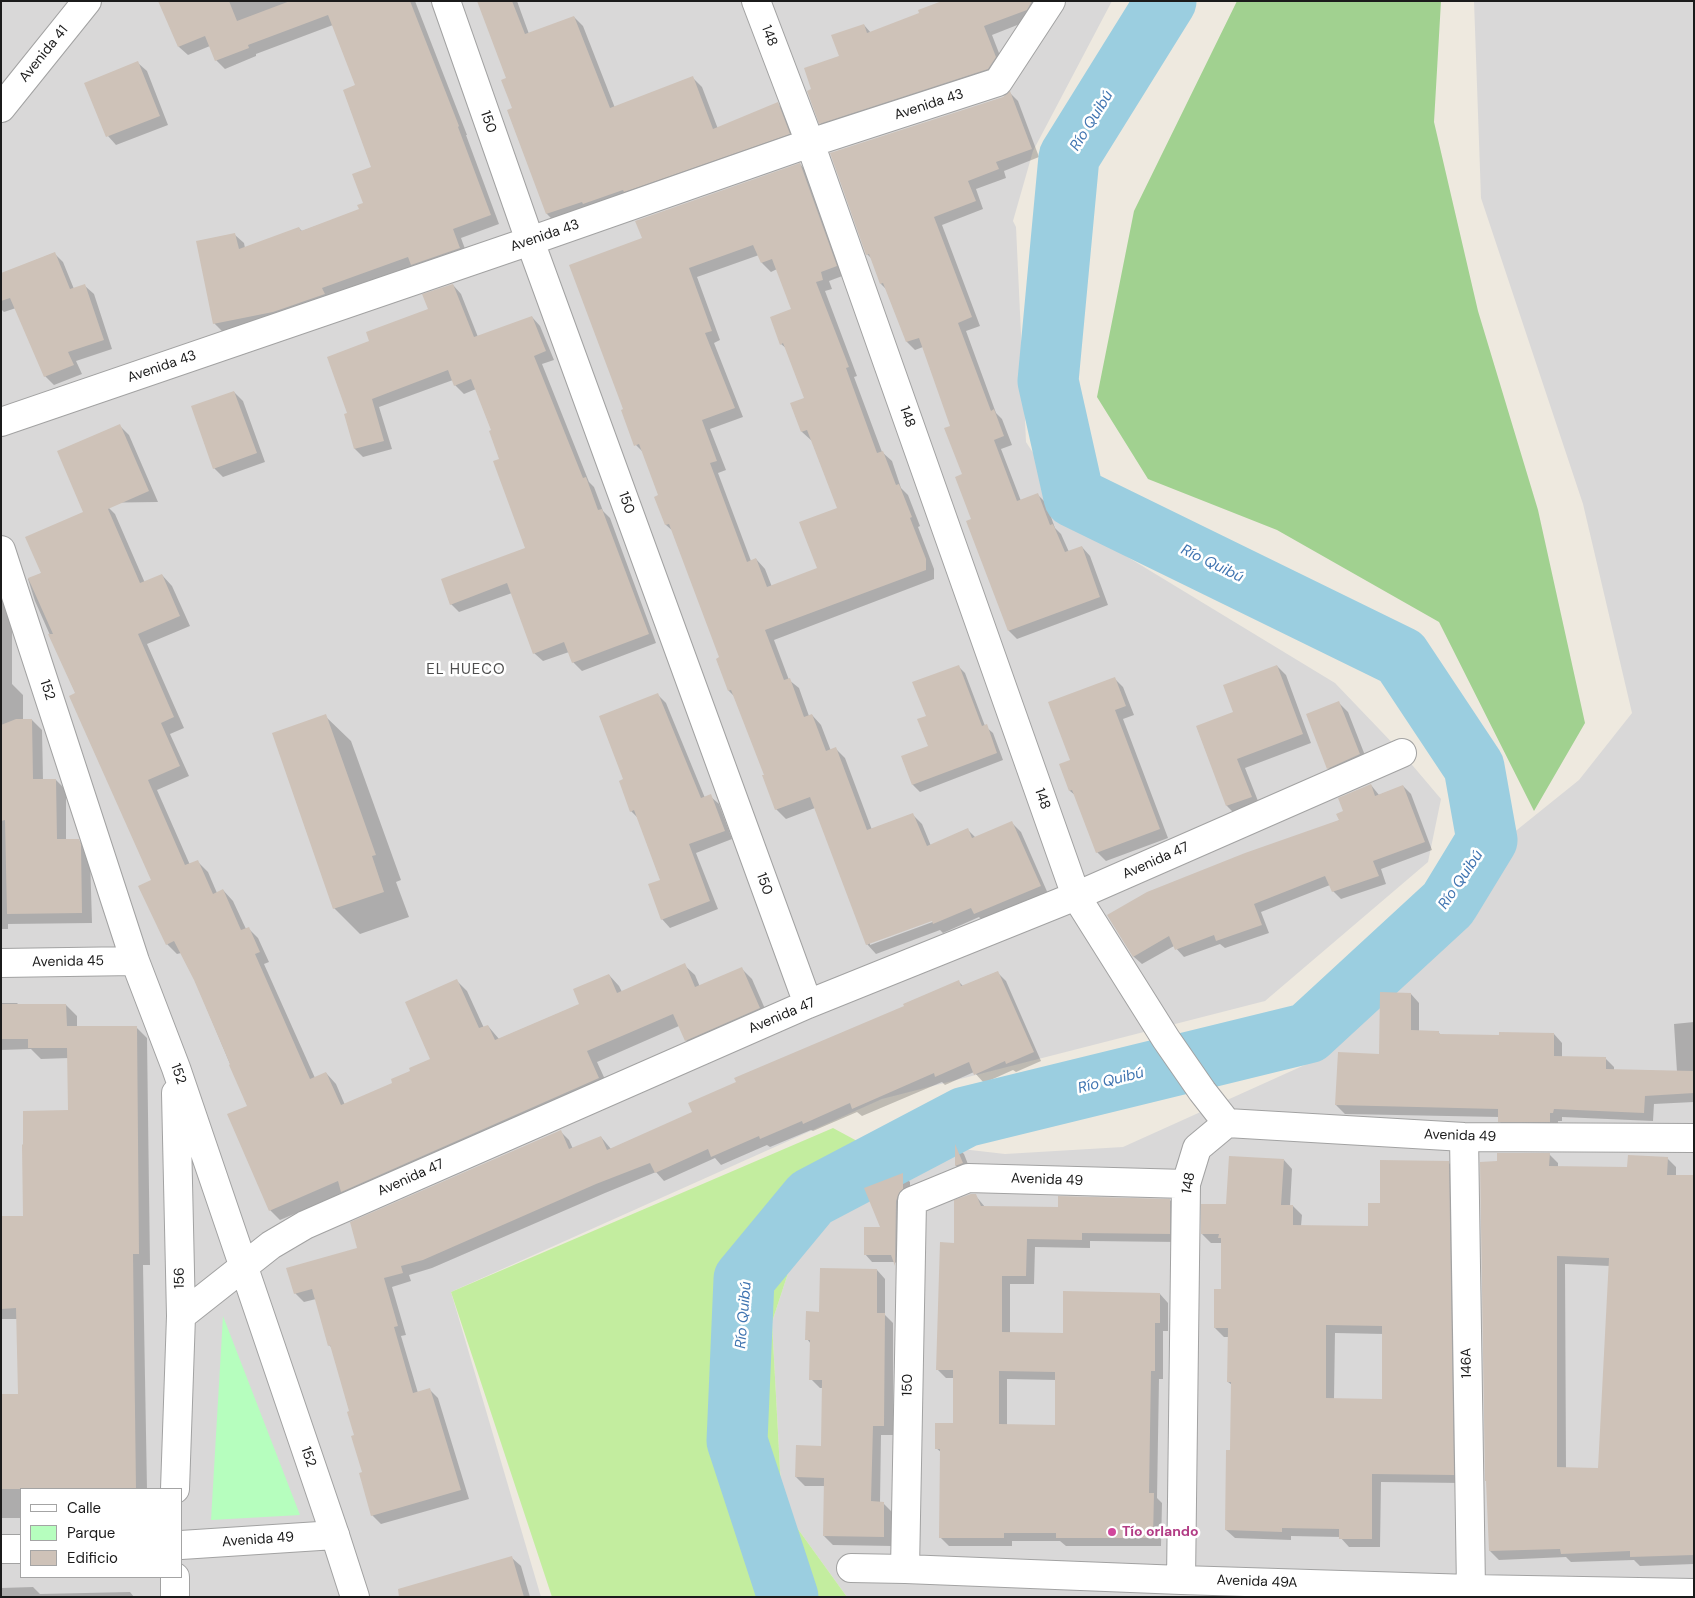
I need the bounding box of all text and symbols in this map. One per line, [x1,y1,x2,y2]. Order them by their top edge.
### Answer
street label: Avenida 41 [16,22,72,86]
street label: 148 [757,23,781,49]
street label: Avenida 43 [892,86,966,124]
water label: Río Quibú [1067,88,1117,154]
street label: 150 [476,109,500,135]
street label: Avenida 43 [508,216,582,256]
street label: Avenida 43 [125,347,199,387]
street label: 148 [896,404,918,430]
street label: 150 [614,490,638,516]
water label: Río Quibú [1178,541,1246,587]
district label: EL HUECO [425,661,507,679]
street label: 152 [36,678,58,702]
street label: 148 [1031,786,1053,812]
street label: Avenida 47 [1120,839,1192,883]
water label: Río Quibú [1435,847,1487,913]
street label: 150 [752,871,776,897]
street label: Avenida 45 [32,953,104,971]
street label: Avenida 47 [746,994,818,1038]
street label: 152 [167,1061,189,1087]
water label: Río Quibú [1076,1064,1146,1098]
street label: Avenida 49 [1424,1126,1496,1146]
street label: Avenida 47 [375,1156,447,1200]
street label: Avenida 49 [1011,1170,1083,1190]
street label: 148 [1179,1171,1199,1195]
street label: 156 [171,1267,189,1289]
water label: Río Quibú [732,1281,756,1349]
street label: 146A [1458,1348,1476,1378]
street label: 150 [899,1374,917,1396]
street label: 152 [297,1444,319,1470]
legend [20,1488,182,1578]
text: Calle [67,1498,101,1518]
text: Parque [67,1523,115,1543]
place label: Tío orlando [1122,1524,1198,1540]
marker: Tío orlando [1106,1526,1118,1538]
street label: Avenida 49 [221,1529,295,1551]
text: Edificio [67,1548,118,1568]
street label: Avenida 49A [1216,1572,1298,1592]

